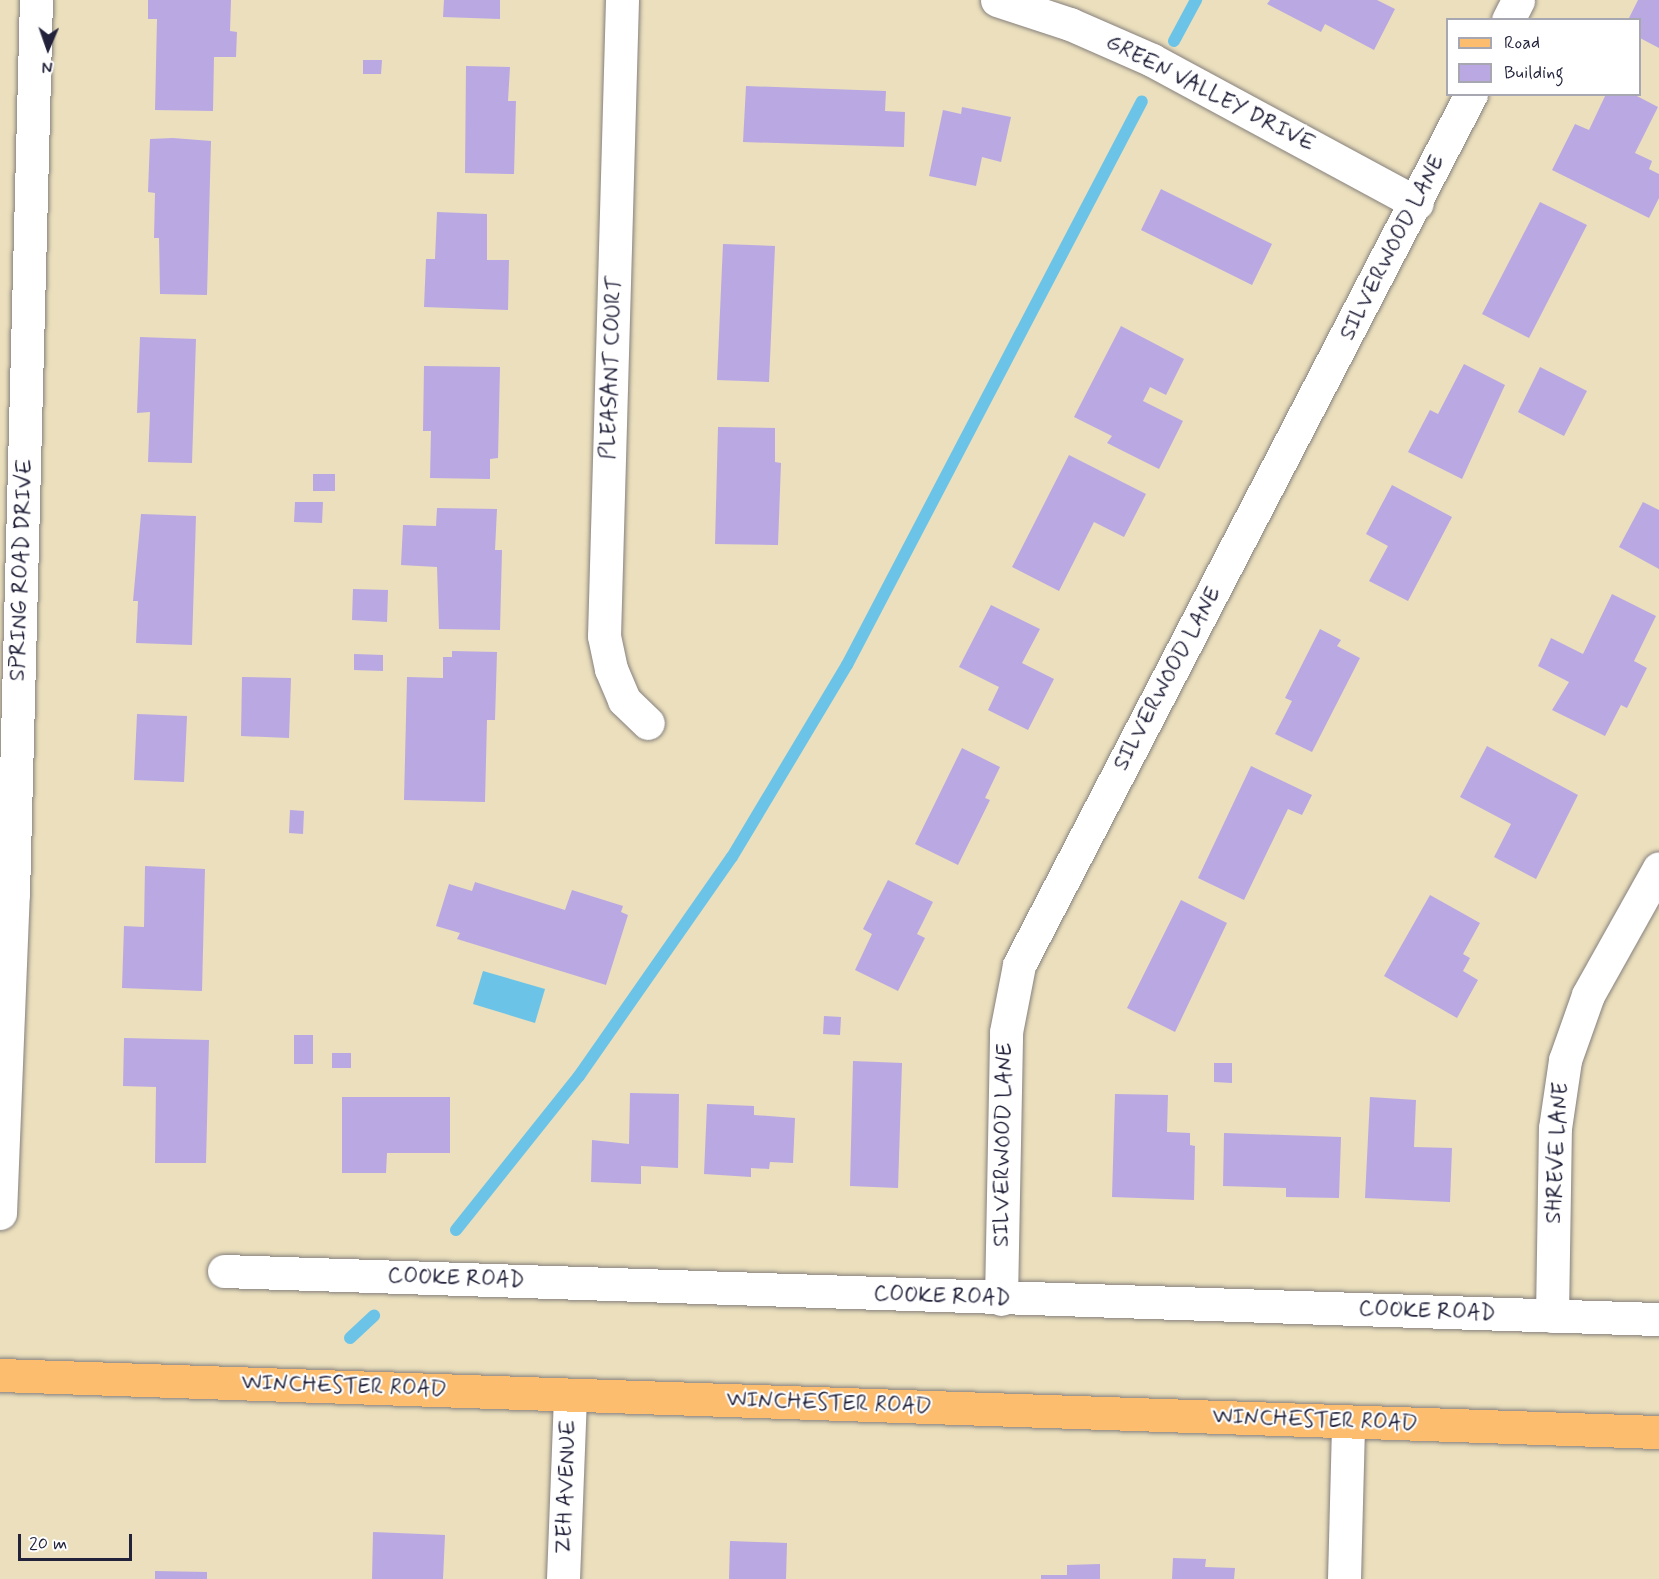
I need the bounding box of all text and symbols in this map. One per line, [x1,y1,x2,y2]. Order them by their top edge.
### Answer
north arrow [18,18,78,78]
legend [1446,18,1641,96]
street label: GREEN VALLEY DRIVE [1099,29,1321,159]
text: Road [1504,31,1540,55]
text: N [42,56,53,77]
text: Building [1504,61,1564,85]
street label: SILVERWOOD LANE [1334,150,1452,346]
street label: PLEASANT COURT [596,276,628,460]
street label: SPRING ROAD DRIVE [5,459,39,681]
street label: SILVERWOOD LANE [1108,582,1228,776]
street label: SILVERWOOD LANE [989,1042,1019,1248]
street label: SHREVE LANE [1541,1079,1575,1227]
street label: COOKE ROAD [388,1263,524,1295]
street label: COOKE ROAD [874,1281,1010,1313]
street label: COOKE ROAD [1359,1296,1495,1328]
street label: WINCHESTER ROAD [242,1370,446,1404]
street label: WINCHESTER ROAD [727,1387,931,1421]
street label: WINCHESTER ROAD [1213,1404,1417,1438]
street label: ZEH AVENUE [551,1420,583,1554]
scale bar [21,1522,135,1560]
text: 20 m [29,1532,67,1556]

